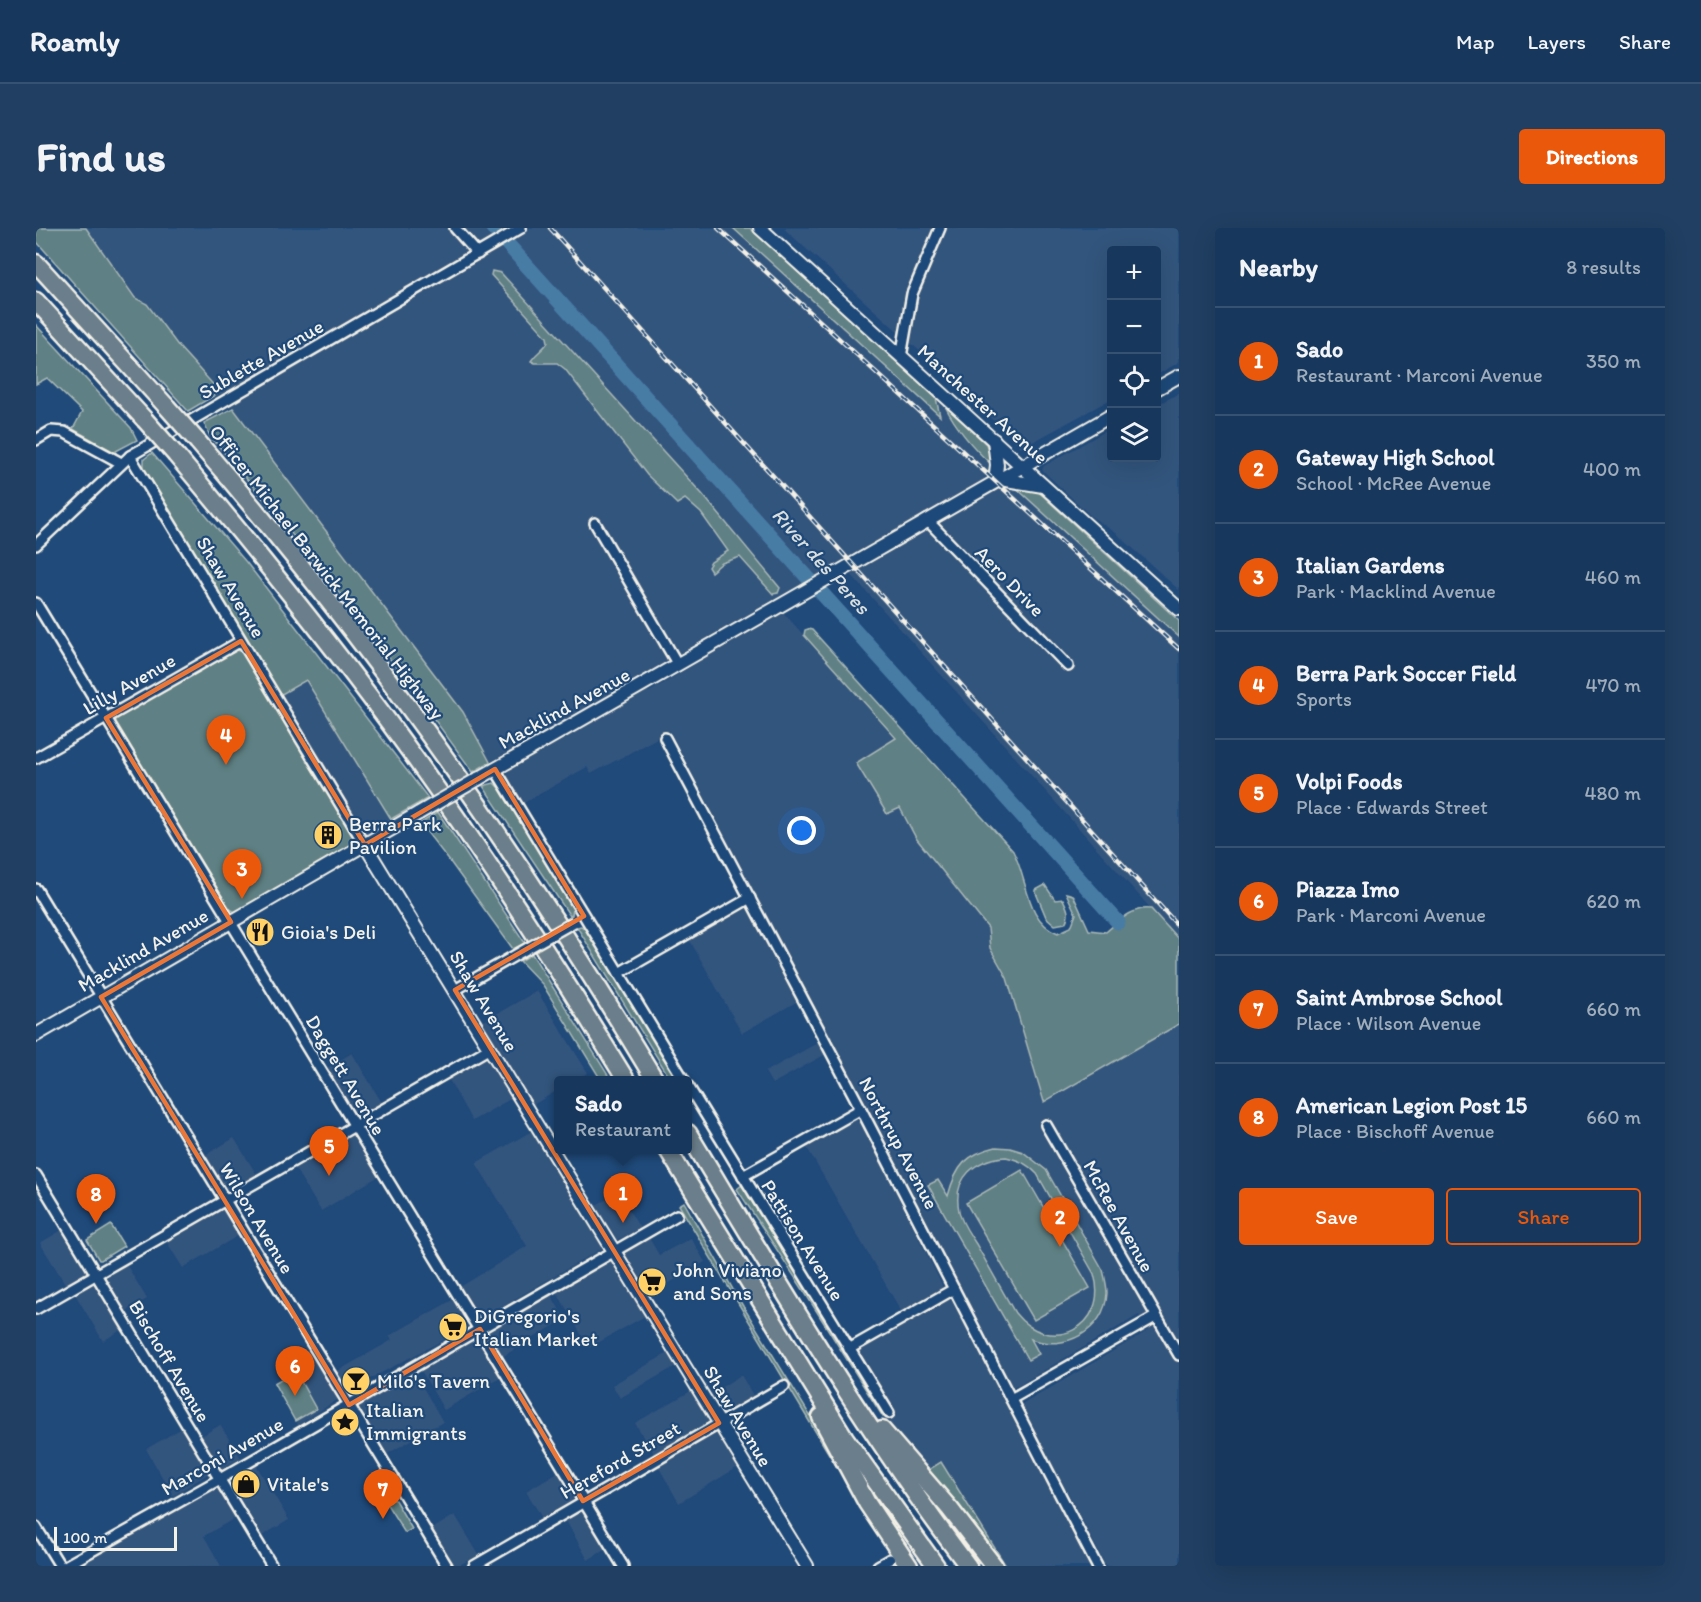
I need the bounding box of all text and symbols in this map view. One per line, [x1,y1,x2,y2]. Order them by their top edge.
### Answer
text: Roamly [30,24,120,58]
text: Map [1456,29,1495,54]
text: Layers [1528,29,1586,54]
text: Share [1619,29,1671,54]
button: Directions [1519,129,1665,184]
text: Find us [36,131,166,182]
map controls [1107,246,1161,462]
button: + [1107,246,1161,300]
text: Nearby [1239,251,1318,283]
text: 8 results [1566,255,1641,279]
button: − [1107,300,1161,354]
street label: Sublette Avenue [195,314,327,404]
text: Sado [1296,336,1343,363]
street label: Manchester Avenue [913,339,1053,469]
text: 1 [1254,349,1263,373]
text: 350 m [1586,349,1641,373]
button: locate [1107,354,1161,408]
text: Restaurant · Marconi Avenue [1296,363,1543,387]
button: layers [1107,408,1161,462]
street label: Officer Michael Barwick Memorial Highway [204,420,450,725]
text: Gateway High School [1296,444,1495,471]
text: 2 [1253,457,1264,481]
text: 400 m [1583,457,1641,481]
text: School · McRee Avenue [1296,471,1491,495]
water label: River des Peres [767,502,876,619]
street label: Shaw Avenue [191,532,271,642]
street label: Aero Drive [970,540,1050,622]
text: Italian Gardens [1296,552,1445,579]
text: 3 [1253,565,1264,589]
text: 460 m [1585,565,1641,589]
text: Park · Macklind Avenue [1296,579,1496,603]
street label: Lilly Avenue [78,648,180,720]
text: Berra Park Soccer Field [1296,660,1516,687]
street label: Macklind Avenue [494,662,634,754]
text: 4 [1252,673,1265,697]
text: 470 m [1585,673,1641,697]
text: Sports [1296,687,1352,711]
pin: 4 [206,716,246,765]
text: Volpi Foods [1296,768,1403,795]
text: 5 [1253,781,1264,805]
text: 480 m [1584,781,1641,805]
text: Place · Edwards Street [1296,795,1488,819]
place label: Berra Park Pavilion [349,812,442,859]
your location [787,816,816,845]
building icon: Berra Park Pavilion [312,819,344,851]
pin: 3 [222,850,262,899]
text: Piazza Imo [1296,876,1400,903]
text: 6 [1253,889,1264,913]
text: 620 m [1586,889,1641,913]
street label: Macklind Avenue [74,903,212,997]
text: Park · Marconi Avenue [1296,903,1486,927]
restaurant icon: Gioia's Deli [244,916,276,948]
place label: Gioia's Deli [281,920,376,944]
street label: Shaw Avenue [444,946,524,1056]
text: Saint Ambrose School [1296,984,1503,1011]
text: 7 [1254,997,1263,1021]
text: 660 m [1586,997,1641,1021]
street label: Daggett Avenue [301,1011,391,1139]
text: Place · Wilson Avenue [1296,1011,1481,1035]
street label: Northrup Avenue [854,1073,944,1213]
popup [554,1076,692,1154]
text: Sado [575,1090,622,1117]
text: American Legion Post 15 [1296,1092,1527,1119]
text: 8 [1253,1105,1264,1129]
text: 660 m [1586,1105,1641,1129]
text: Restaurant [575,1117,671,1141]
text: Place · Bischoff Avenue [1296,1119,1494,1143]
pin: 5 [310,1126,348,1176]
street label: McRee Avenue [1078,1156,1160,1276]
street label: Wilson Avenue [214,1158,300,1278]
pin: 8 [76,1174,116,1224]
pin: 1 [604,1174,642,1223]
street label: Pattison Avenue [756,1175,850,1305]
button: Save [1239,1188,1434,1245]
button: Share [1446,1188,1641,1245]
pin: 2 [1040,1198,1080,1247]
place label: John Viviano and Sons [673,1258,782,1305]
supermarket icon: John Viviano and Sons [636,1266,668,1298]
street label: Bischoff Avenue [124,1295,216,1427]
place label: DiGregorio's Italian Market [474,1304,598,1351]
supermarket icon: DiGregorio's Italian Market [437,1311,469,1343]
pin: 6 [276,1346,314,1396]
street label: Shaw Avenue [698,1361,778,1471]
bar icon: Milo's Tavern [340,1365,372,1397]
place label: Milo's Tavern [377,1369,490,1393]
place label: Italian Immigrants [366,1398,467,1445]
place icon: Italian Immigrants [329,1406,361,1438]
street label: Marconi Avenue [157,1411,287,1501]
street label: Hereford Street [555,1416,685,1504]
shop icon: Vitale's [230,1468,262,1500]
pin: 7 [364,1470,402,1519]
place label: Vitale's [267,1472,329,1496]
scale bar [54,1524,177,1552]
text: 100 m [63,1528,107,1547]

